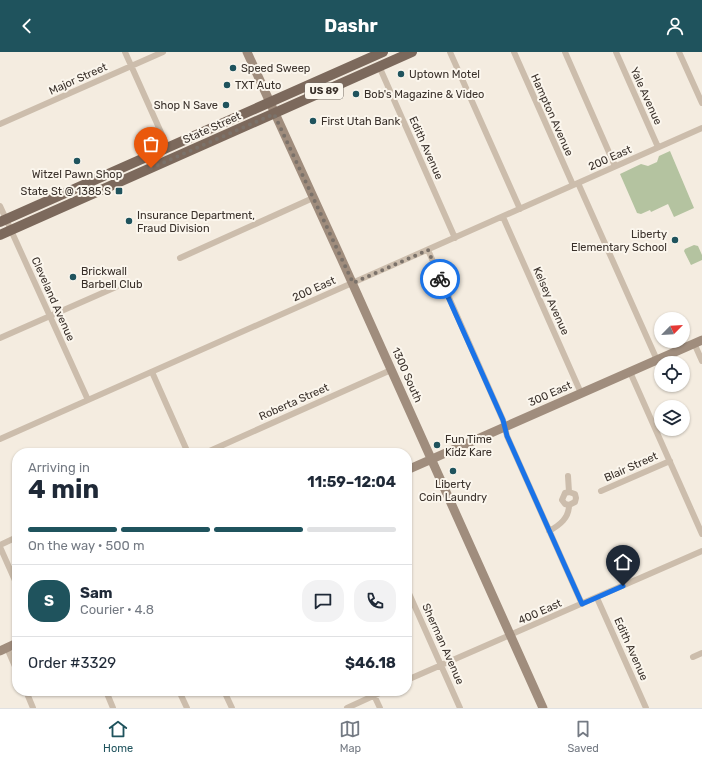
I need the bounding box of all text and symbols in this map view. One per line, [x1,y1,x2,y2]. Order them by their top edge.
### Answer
icon: back [16,15,38,37]
text: Dashr [324,15,378,37]
icon: person [664,15,686,37]
street label: Major Street [47,60,110,98]
place label: Speed Sweep [241,62,310,75]
marker: Speed Sweep [228,63,238,73]
street label: Yale Avenue [627,65,665,127]
place label: Uptown Motel [409,68,480,81]
marker: Uptown Motel [396,69,406,79]
street label: Hampton Avenue [528,72,576,158]
place label: TXT Auto [235,79,281,92]
marker: TXT Auto [222,80,232,90]
road number: US 89 [305,83,343,99]
place label: Bob's Magazine & Video [364,88,484,101]
marker: Bob's Magazine & Video [351,89,361,99]
place label: Shop N Save [154,99,218,112]
marker: Shop N Save [221,100,231,110]
street label: State Street [181,109,244,147]
street label: Edith Avenue [406,114,446,182]
place label: First Utah Bank [321,115,400,128]
marker: First Utah Bank [308,116,318,126]
pin [134,127,168,168]
icon: bag [140,133,162,155]
street label: 200 East [586,142,634,173]
marker: Witzel Pawn Shop [72,156,82,166]
place label: Witzel Pawn Shop [32,168,122,181]
place label: State St @ 1385 S [21,185,111,198]
marker: State St @ 1385 S [114,186,124,196]
place label: Insurance Department, Fraud Division [137,209,255,235]
marker: Insurance Department, Fraud Division [124,216,134,226]
place label: Liberty Elementary School [571,228,667,254]
marker: Liberty Elementary School [670,235,680,245]
street label: Cleveland Avenue [29,255,77,343]
courier [420,259,460,299]
place label: Brickwall Barbell Club [81,265,143,291]
street label: Kelsey Avenue [530,265,572,337]
icon: bike [429,268,451,290]
marker: Brickwall Barbell Club [68,272,78,282]
street label: 200 East [290,273,338,304]
north arrow [654,312,690,348]
map controls [654,312,690,436]
street label: 1300 South [389,346,425,404]
button: locate [654,356,690,392]
street label: 300 East [526,378,574,409]
street label: Roberta Street [257,380,332,423]
button: layers [654,400,690,436]
place label: Fun Time Kidz Kare [445,433,492,459]
marker: Fun Time Kidz Kare [432,440,442,450]
street label: Blair Street [602,449,660,485]
text: Arriving in [28,460,90,475]
marker: Liberty Coin Laundry [448,466,458,476]
text: 11:59–12:04 [307,473,396,491]
text: 4 min [28,474,99,505]
place label: Liberty Coin Laundry [419,478,487,504]
text: On the way · 500 m [28,538,144,553]
pin [606,545,640,586]
icon: home [612,551,634,573]
button: chat [302,580,344,622]
button: phone [354,580,396,622]
text: Sam [80,584,113,602]
text: S [44,592,54,610]
street label: 400 East [516,596,564,627]
street label: Sherman Avenue [419,601,467,687]
text: Courier · 4.8 [80,602,154,617]
street label: Edith Avenue [611,615,651,683]
text: Order #3329 [28,654,116,672]
text: $46.18 [345,654,396,672]
tab: Home [103,718,133,755]
tab: Map [339,718,361,755]
tab: Saved [568,718,599,755]

